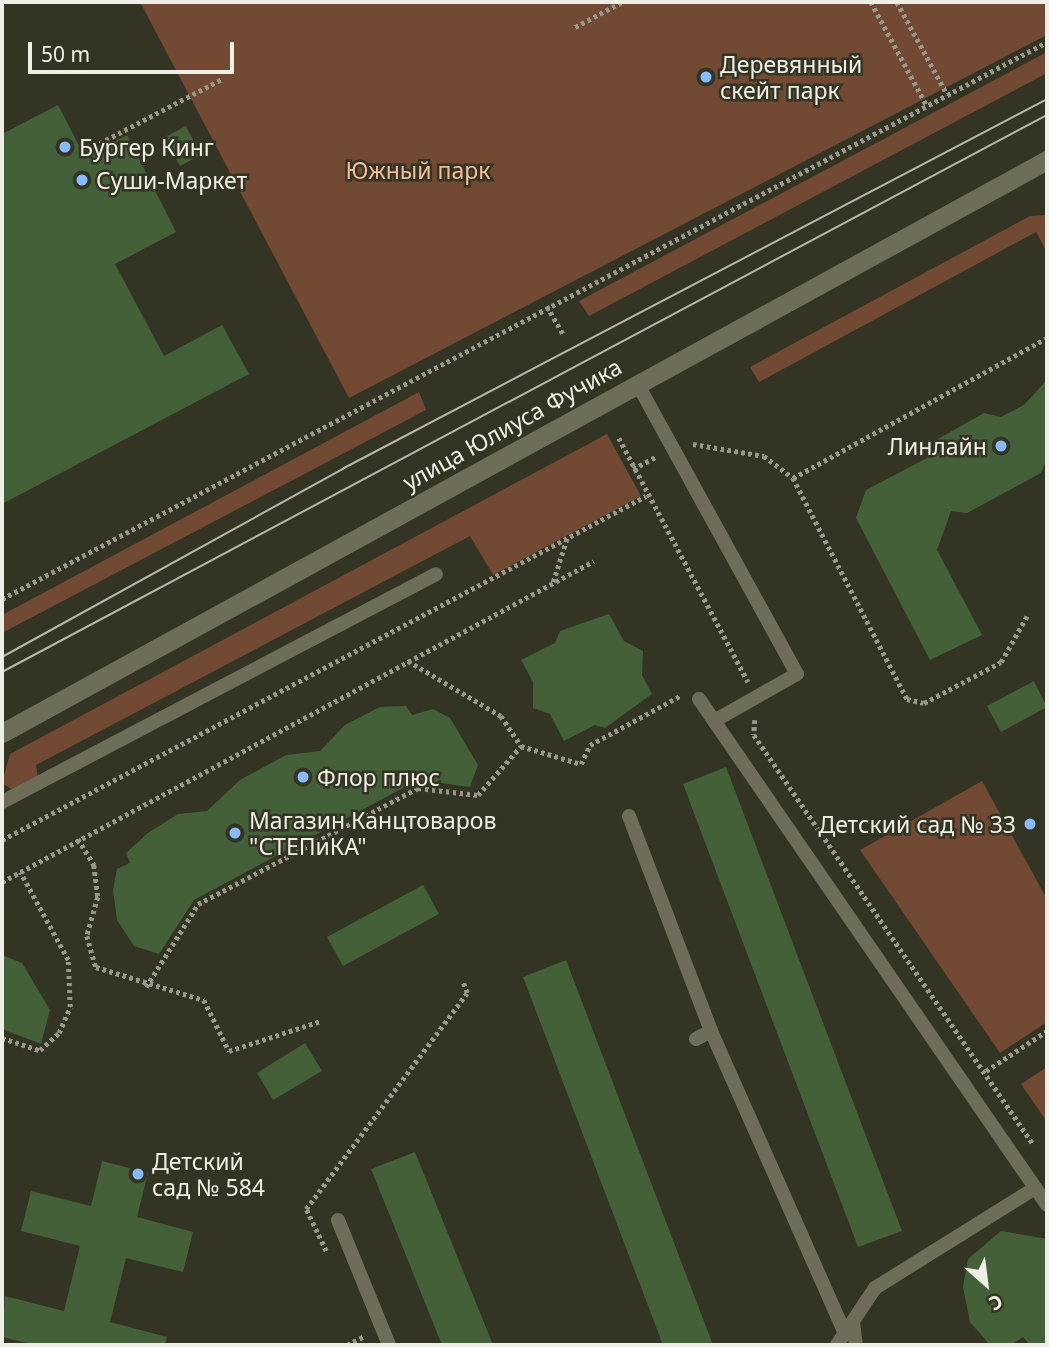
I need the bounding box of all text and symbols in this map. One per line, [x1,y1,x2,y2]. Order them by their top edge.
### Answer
scale bar [32,28,238,72]
text: 50 m [41,40,90,68]
place label: Деревянный скейт парк [720,50,862,104]
marker: Деревянный скейт парк [698,69,714,85]
place label: Бургер Кинг [79,133,214,161]
marker: Бургер Кинг [57,139,73,155]
park label: Южный парк [346,156,490,184]
place label: Суши-Маркет [96,166,247,194]
marker: Суши-Маркет [74,172,90,188]
street label: улица Юлиуса Фучика [398,352,626,496]
place label: Линлайн [888,432,987,460]
marker: Линлайн [993,438,1009,454]
place label: Флор плюс [317,763,440,791]
marker: Флор плюс [295,769,311,785]
place label: Магазин Канцтоваров "СТЕПиКА" [249,806,496,860]
place label: Детский сад № 33 [818,810,1016,838]
marker: Детский сад № 33 [1022,816,1038,832]
marker: Магазин Канцтоваров "СТЕПиКА" [227,825,243,841]
place label: Детский сад № 584 [152,1147,265,1201]
marker: Детский сад № 584 [130,1166,146,1182]
north arrow [951,1249,1021,1319]
text: С [984,1288,1007,1317]

